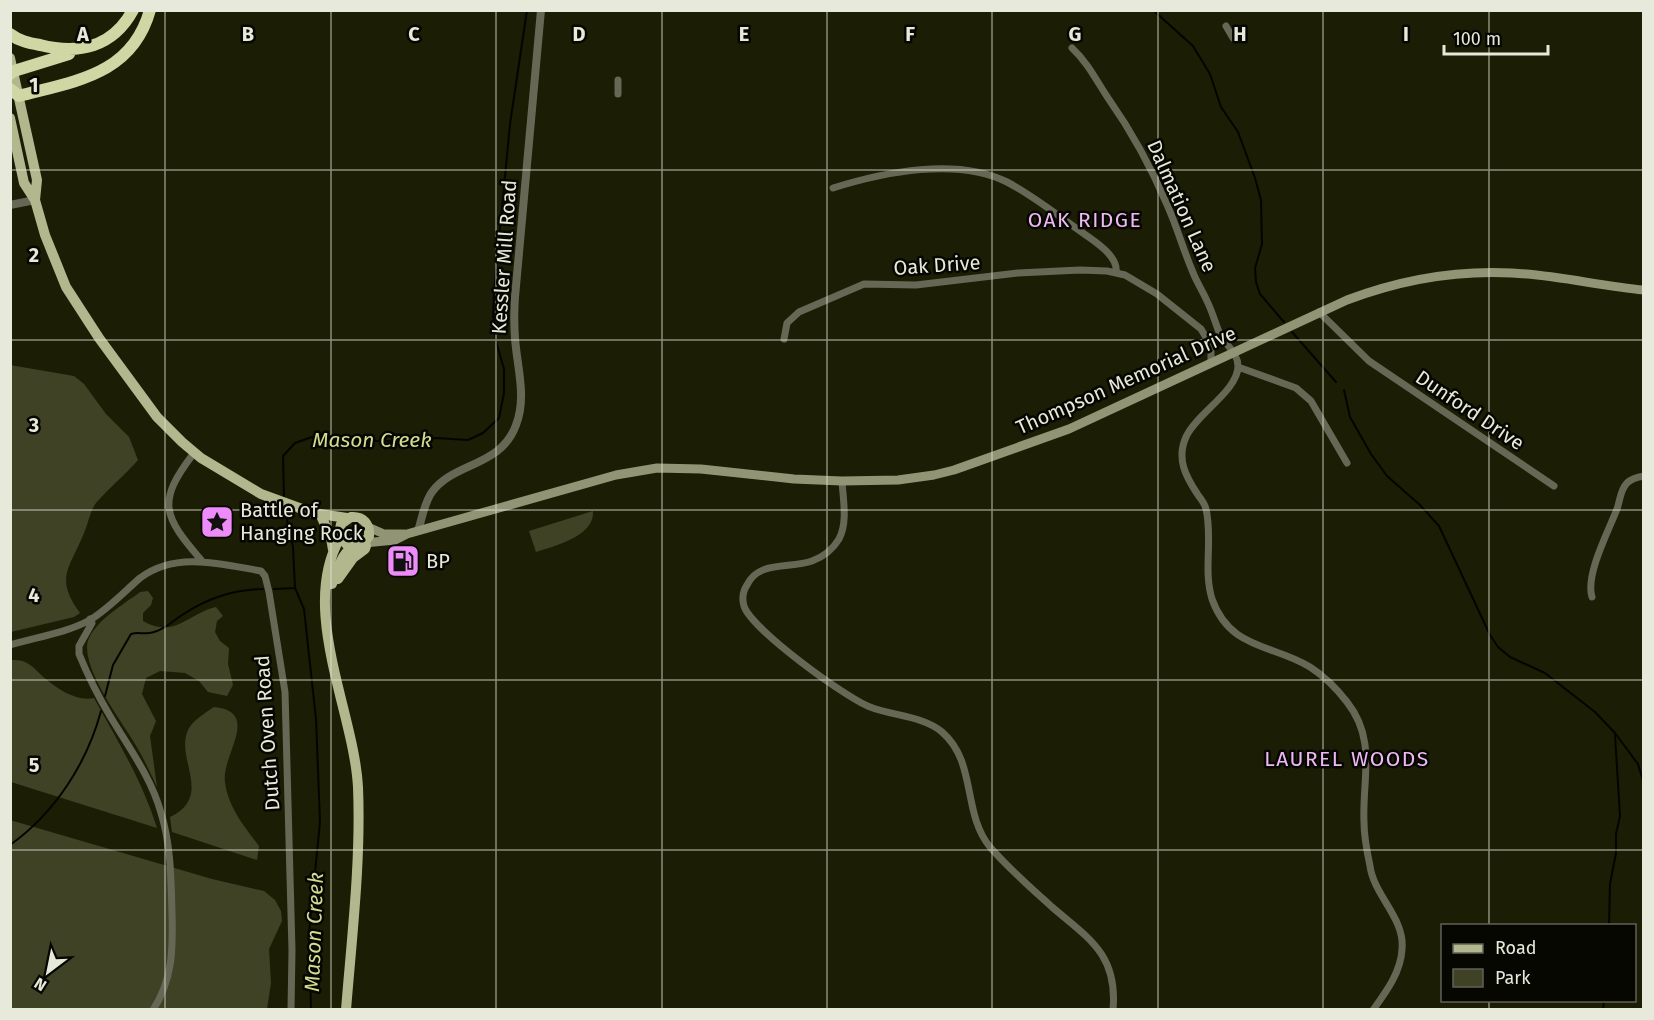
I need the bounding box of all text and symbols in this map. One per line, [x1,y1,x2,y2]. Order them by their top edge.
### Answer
scale bar [1444,18,1548,56]
text: A [76,22,90,46]
text: B [242,22,254,46]
text: C [408,22,420,46]
text: D [572,22,586,46]
text: E [739,22,749,46]
text: F [905,22,915,46]
text: G [1069,22,1081,46]
text: H [1233,22,1247,46]
text: I [1403,22,1409,46]
text: 100 m [1453,28,1501,50]
text: 1 [29,73,39,97]
street label: Dalmation Lane [1142,136,1222,276]
street label: Kessler Mill Road [487,179,521,335]
district label: OAK RIDGE [1028,207,1142,233]
text: 2 [29,243,39,267]
street label: Oak Drive [893,250,981,280]
street label: Thompson Memorial Drive [1012,321,1240,439]
street label: Dunford Drive [1411,365,1529,455]
text: 3 [28,413,39,437]
water label: Mason Creek [312,427,432,453]
place label: Battle of Hanging Rock [240,498,364,545]
place icon: Battle of Hanging Rock [199,504,235,540]
fuel station icon: BP [385,543,421,579]
place label: BP [426,549,450,573]
text: 4 [28,583,40,607]
street label: Dutch Oven Road [250,655,284,811]
district label: LAUREL WOODS [1264,746,1430,772]
text: 5 [29,753,40,777]
water label: Mason Creek [299,872,329,992]
legend [1441,924,1636,1002]
text: Road [1495,937,1537,959]
north arrow [18,942,78,1002]
text: Park [1495,967,1531,989]
text: N [31,973,50,995]

